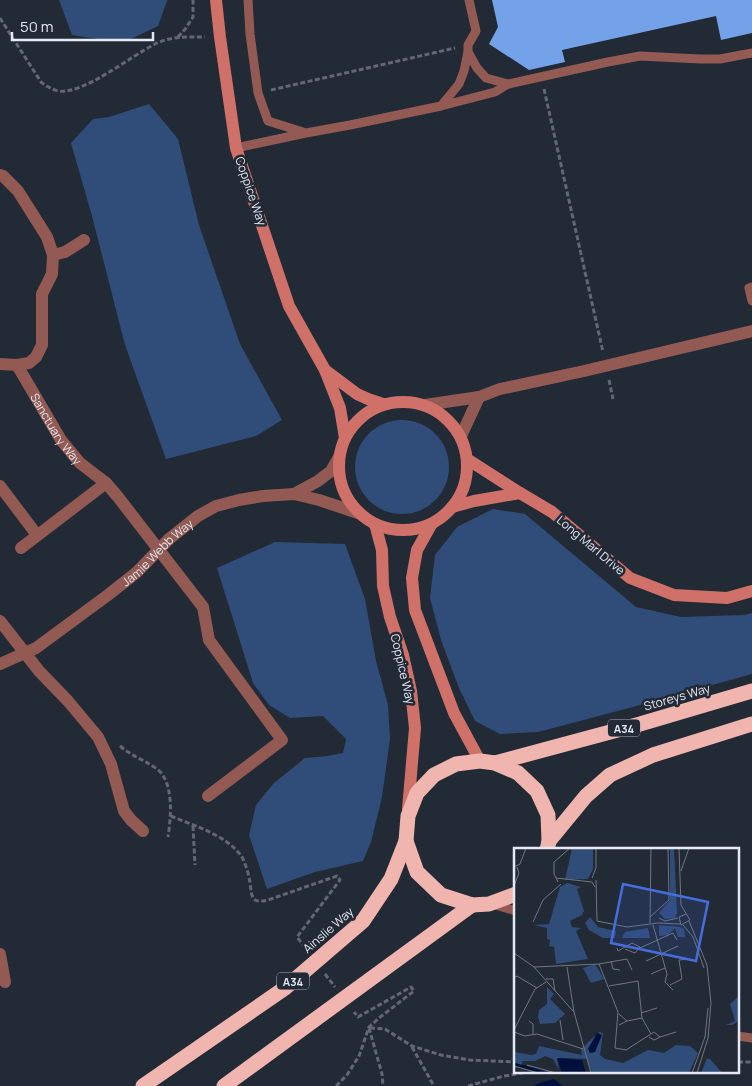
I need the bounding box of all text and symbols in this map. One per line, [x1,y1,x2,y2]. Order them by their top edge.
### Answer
scale bar [12,10,154,42]
text: 50 m [20,16,54,37]
street label: Coppice Way [231,154,271,228]
street label: Sanctuary Way [27,390,87,469]
street label: Long Marl Drive [553,511,629,579]
street label: Jamie Webb Way [118,514,197,590]
street label: Coppice Way [387,632,420,707]
street label: Storeys Way [642,679,713,715]
road number: A34 [608,720,640,736]
inset map [514,848,740,1074]
street label: Ainslie Way [299,903,358,957]
road number: A34 [277,972,309,989]

